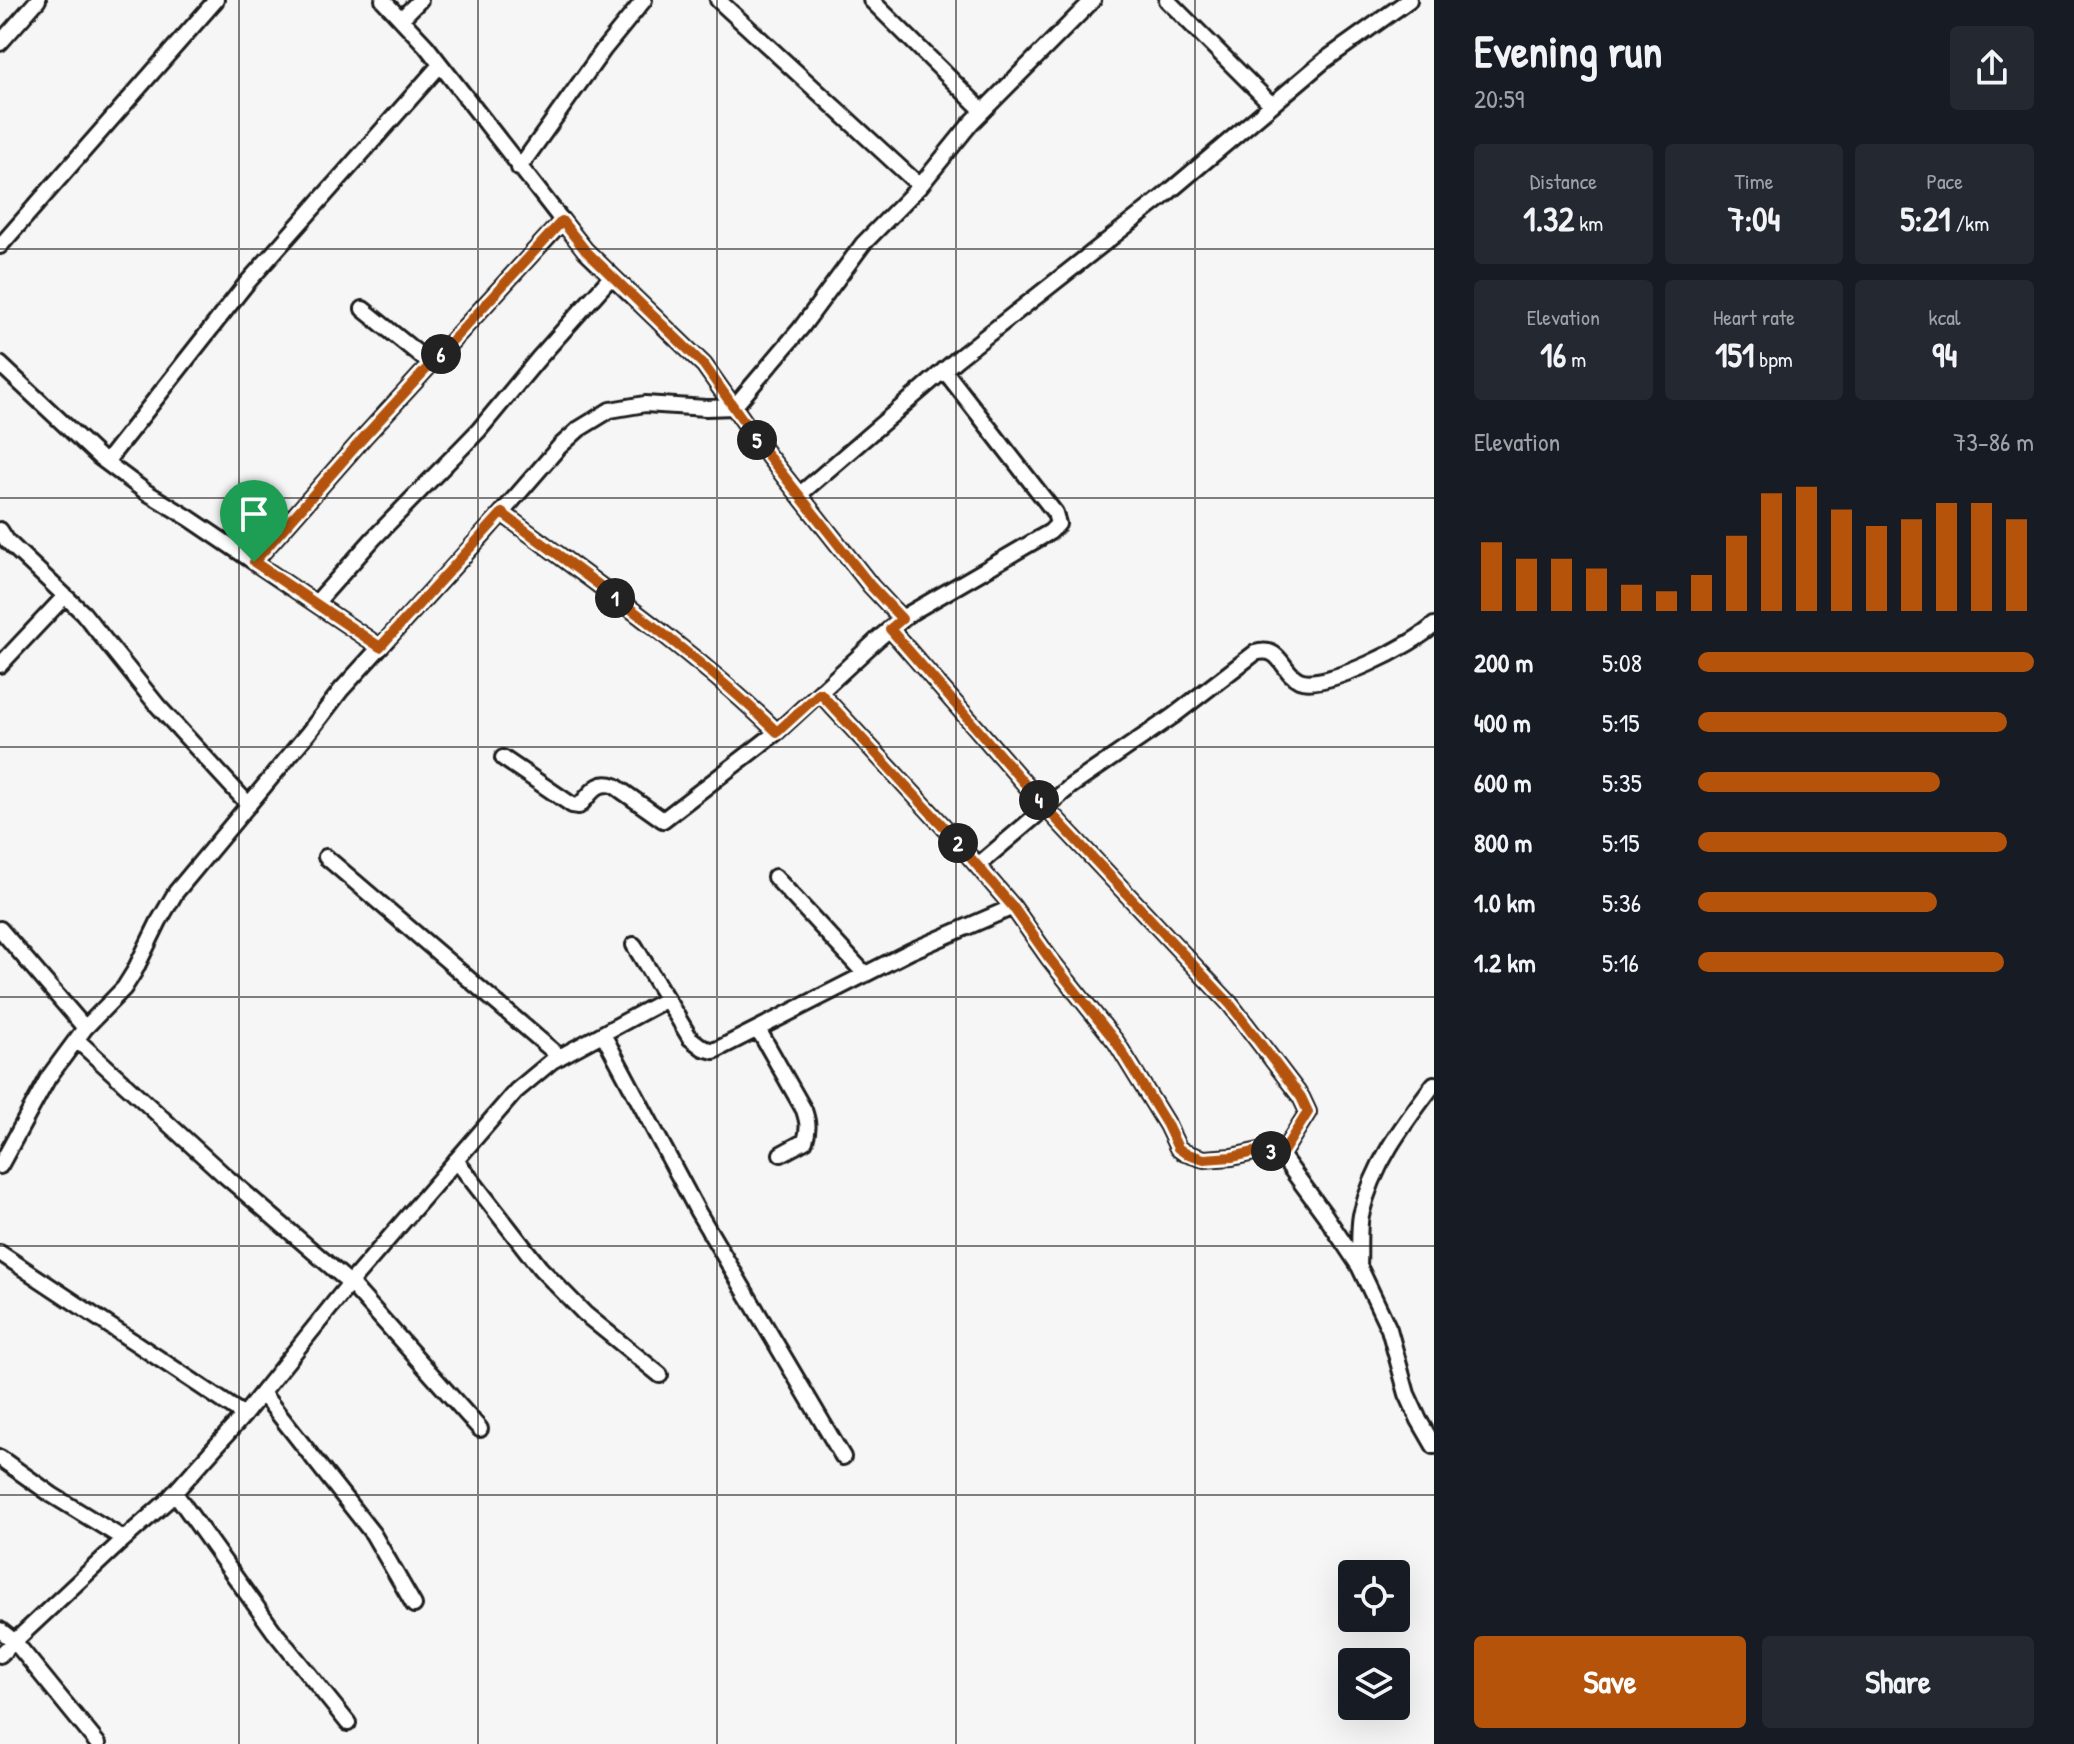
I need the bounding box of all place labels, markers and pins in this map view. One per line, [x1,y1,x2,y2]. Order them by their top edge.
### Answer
pin: 6 [421,334,461,374]
pin: 5 [737,420,777,460]
pin [220,480,288,562]
pin: 1 [595,578,635,618]
pin: 4 [1019,780,1059,820]
pin: 2 [938,823,978,863]
pin: 3 [1251,1131,1291,1171]

